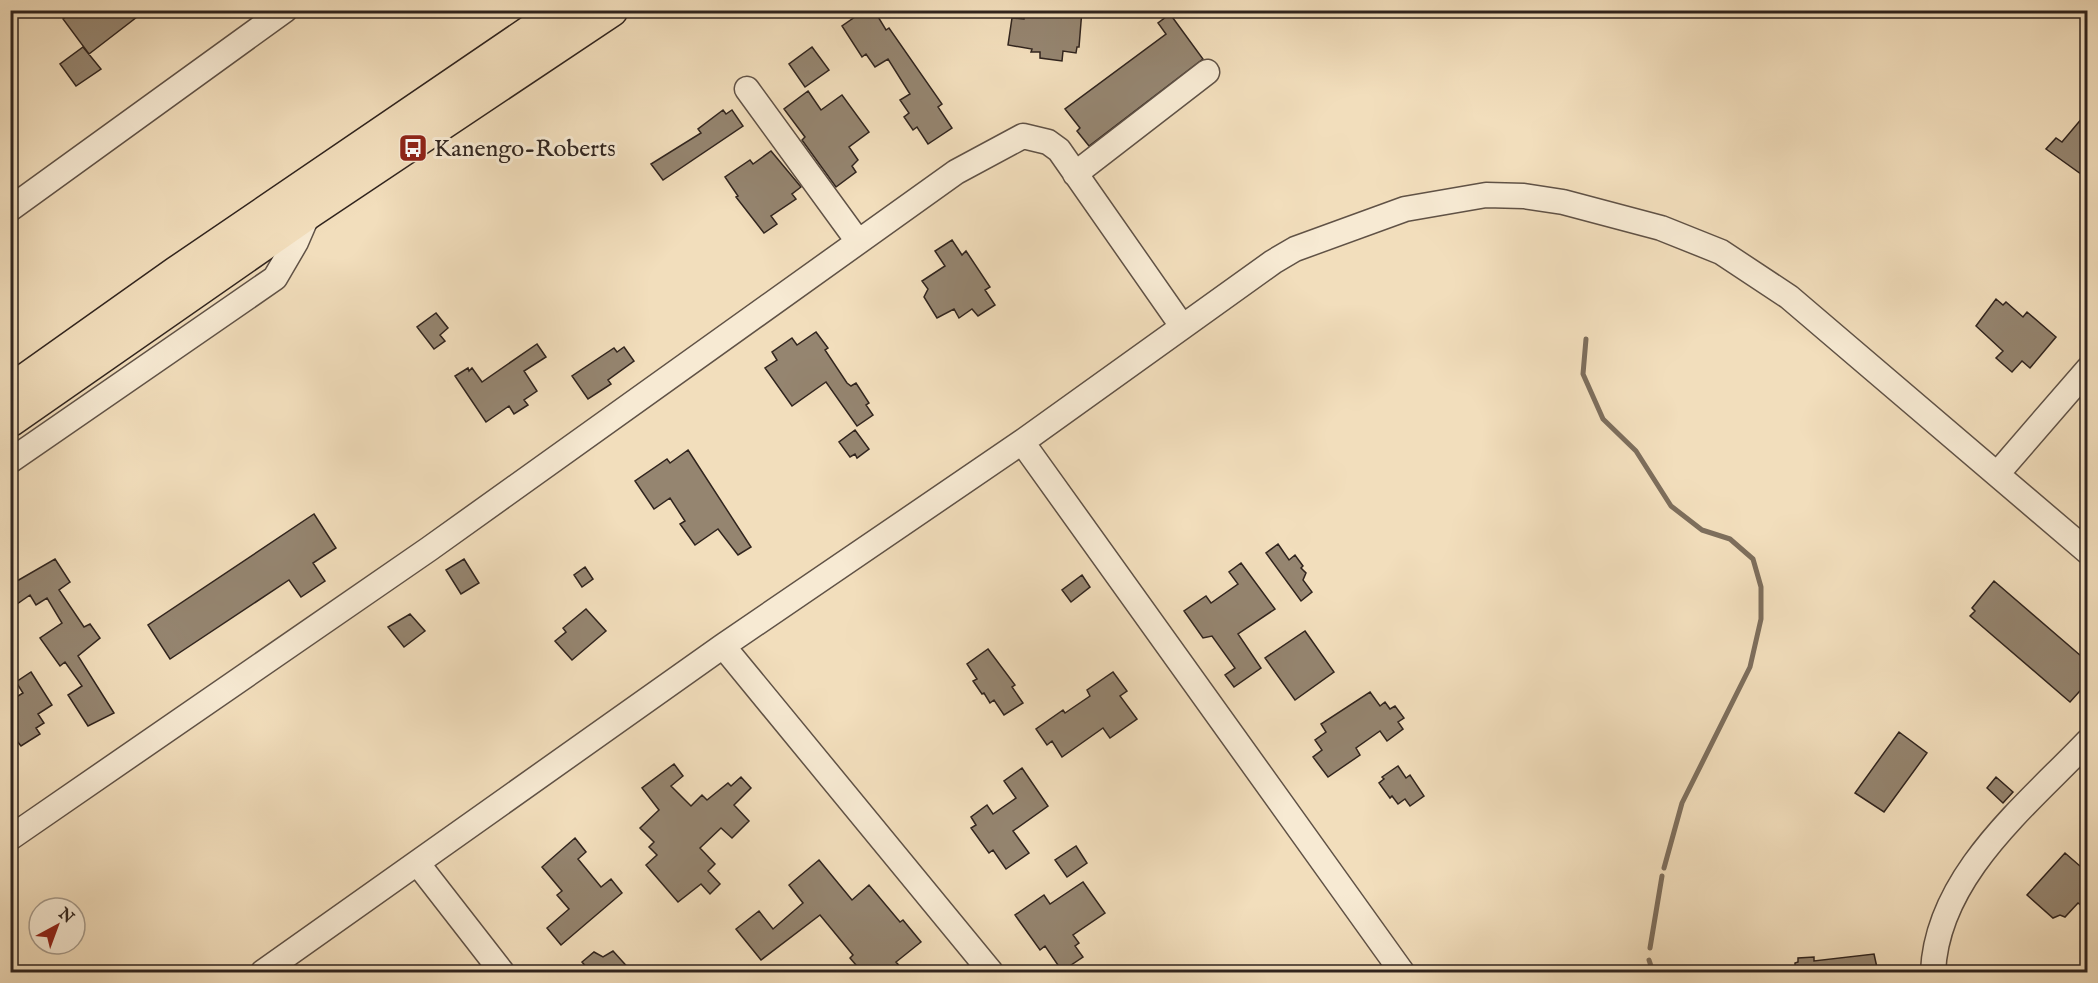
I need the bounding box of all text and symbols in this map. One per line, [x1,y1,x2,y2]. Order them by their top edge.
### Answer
bus stop icon: Kanengo-Roberts [397,132,429,164]
place label: Kanengo-Roberts [434,134,616,165]
north arrow [27,896,87,956]
text: N [53,903,77,928]

